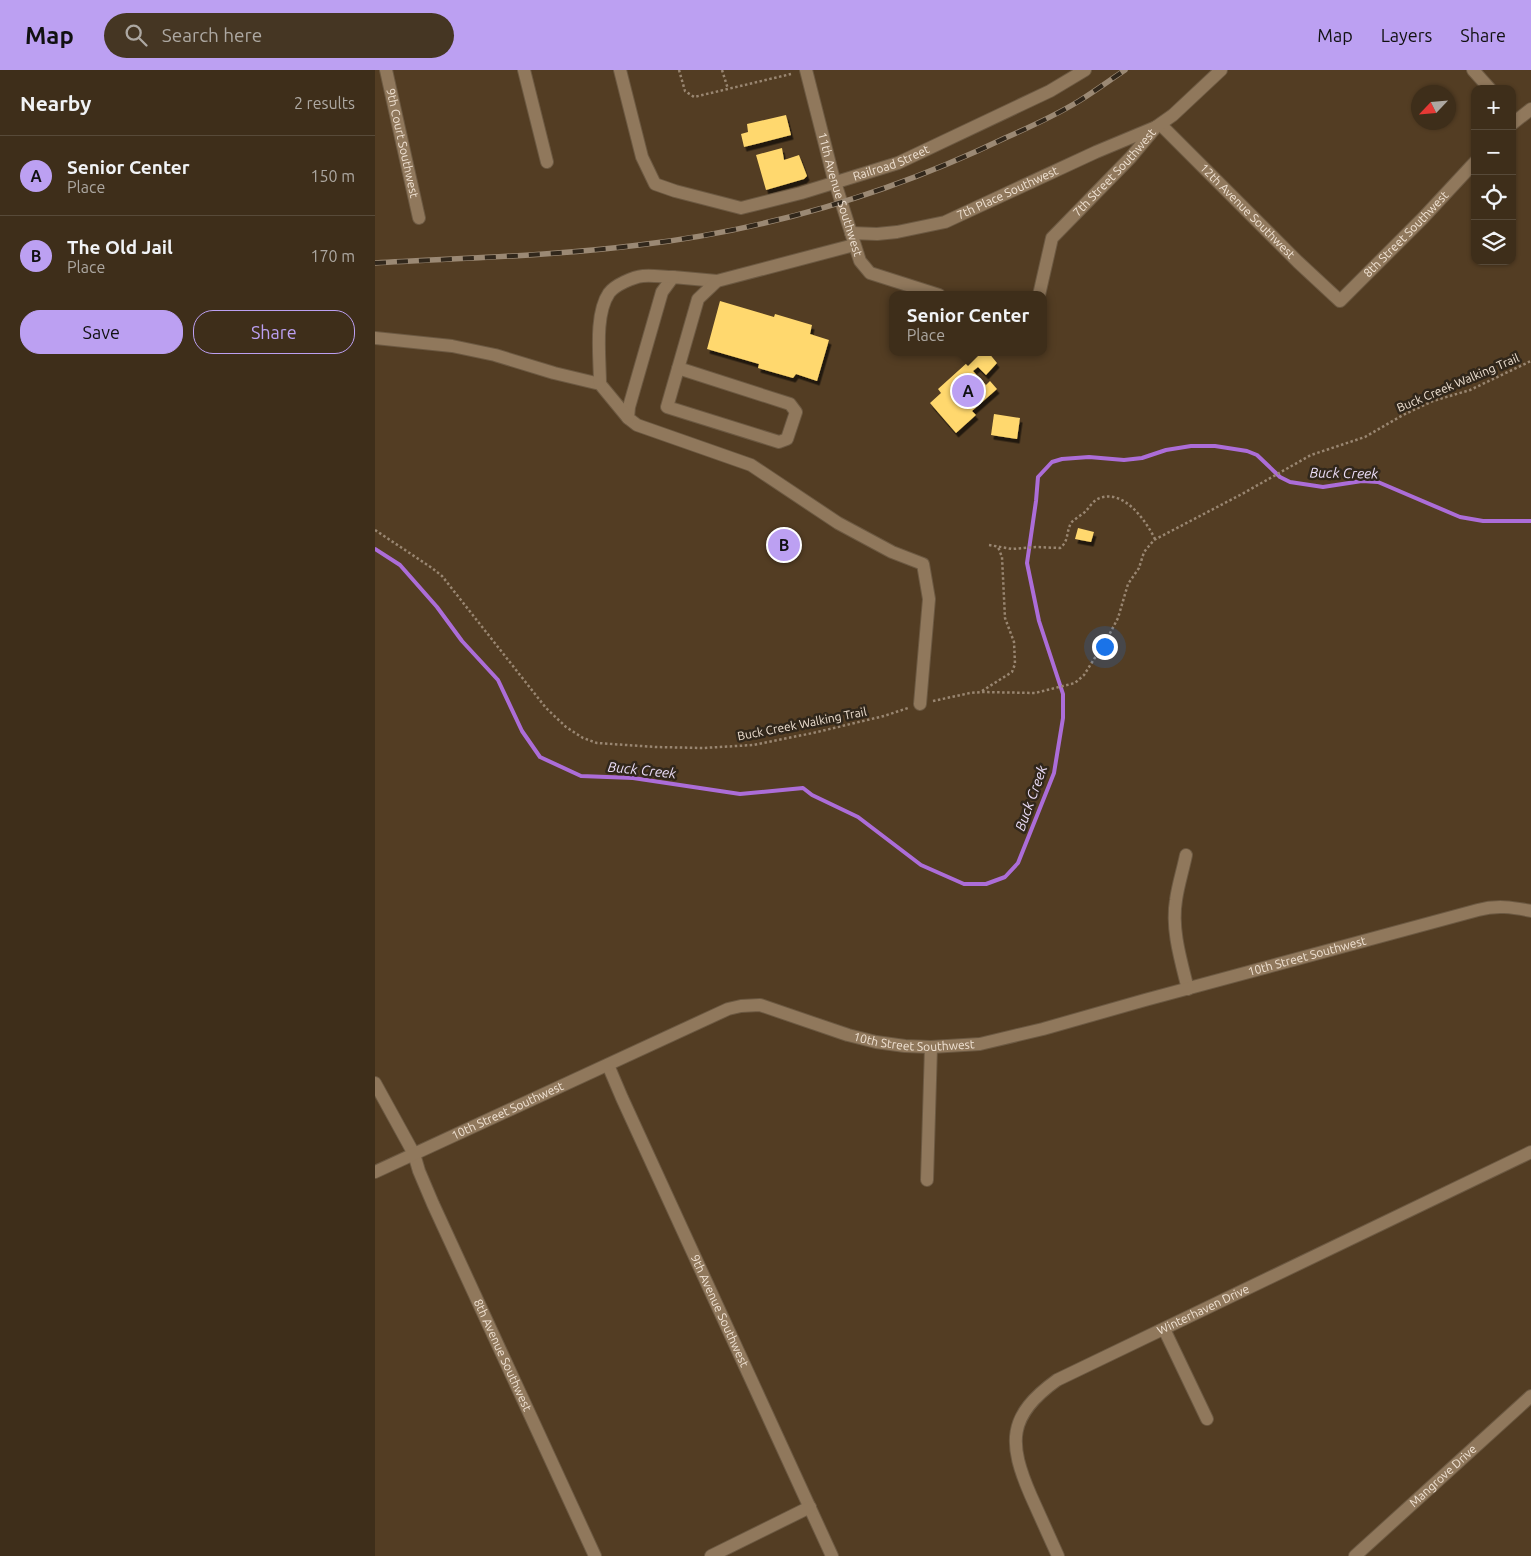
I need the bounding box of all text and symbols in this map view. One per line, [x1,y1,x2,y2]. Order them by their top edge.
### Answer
search box [104,13,454,58]
icon: search [122,21,150,49]
text: Map [25,22,74,49]
text: Search here [162,24,262,46]
text: Map [1317,25,1353,45]
text: Layers [1381,25,1432,45]
text: Share [1460,25,1506,45]
north arrow [1411,85,1456,130]
map controls [1471,85,1516,265]
button: + [1471,85,1516,130]
street label: 9th Court Southwest [384,87,421,199]
text: Nearby [20,91,91,115]
text: 2 results [294,94,355,112]
street label: 7th Street Southwest [1070,125,1158,219]
button: − [1471,130,1516,175]
street label: 11th Avenue Southwest [816,131,865,258]
street label: Railroad Street [851,142,932,183]
text: Senior Center [67,156,190,178]
street label: 12th Avenue Southwest [1198,161,1298,261]
street label: 7th Place Southwest [955,163,1060,222]
text: A [30,167,42,185]
text: 150 m [310,167,355,185]
button: locate [1471,175,1516,220]
text: Place [67,178,105,196]
street label: 8th Street Southwest [1361,188,1451,279]
button: layers [1471,220,1516,265]
text: The Old Jail [67,236,173,258]
text: B [31,247,41,265]
text: 170 m [310,247,355,265]
text: Place [67,258,105,276]
popup [889,291,1047,356]
text: Senior Center [907,304,1029,326]
button: Save [20,310,183,354]
button: Share [193,310,355,354]
text: Place [907,326,945,344]
street label: Buck Creek Walking Trail [1395,351,1521,414]
pin: A [952,372,984,410]
water label: Buck Creek [1310,464,1379,482]
pin: B [768,526,800,564]
your location [1092,634,1118,660]
street label: Buck Creek Walking Trail [736,705,868,742]
water label: Buck Creek [607,758,678,782]
water label: Buck Creek [1012,762,1051,833]
street label: 10th Street Southwest [1246,934,1368,978]
street label: 10th Street Southwest [852,1030,975,1053]
street label: 10th Street Southwest [449,1079,566,1142]
street label: 9th Avenue Southwest [689,1253,751,1369]
street label: Winterhaven Drive [1155,1282,1251,1337]
street label: 8th Avenue Southwest [472,1297,535,1413]
street label: Mangrove Drive [1407,1442,1479,1509]

